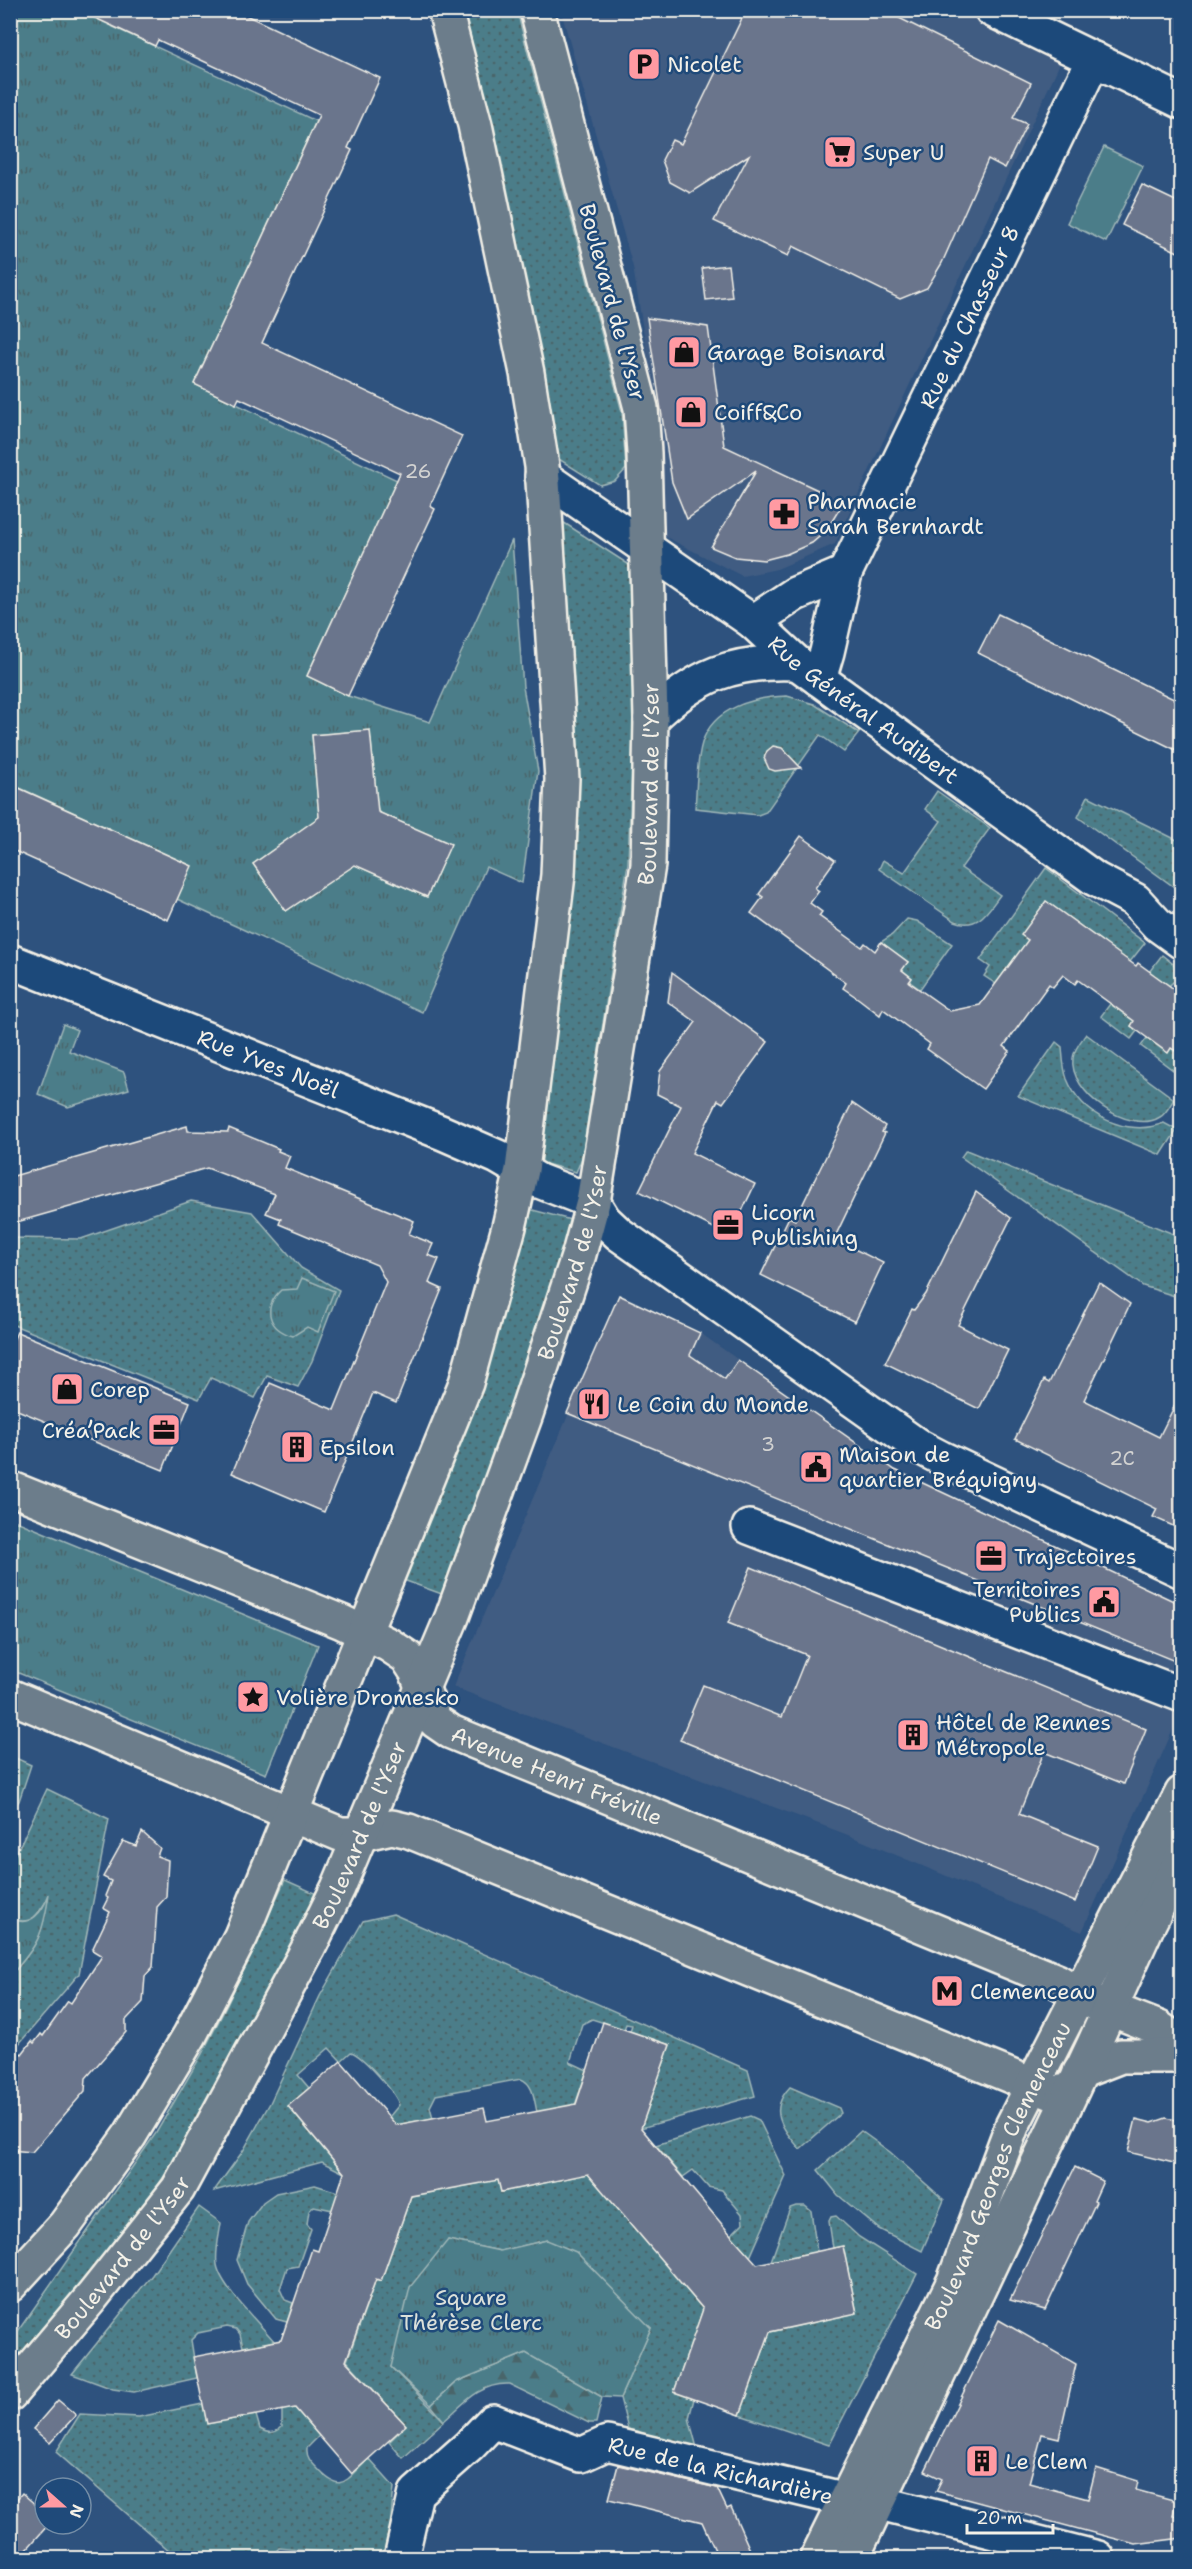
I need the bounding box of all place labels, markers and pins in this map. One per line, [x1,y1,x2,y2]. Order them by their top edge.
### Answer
parking icon: Nicolet [626,46,662,82]
place label: Nicolet [667,50,742,79]
supermarket icon: Super U [822,134,858,170]
place label: Super U [863,138,944,167]
shop icon: Garage Boisnard [666,334,702,370]
place label: Garage Boisnard [707,338,885,367]
shop icon: Coiff&Co [673,394,709,430]
place label: Coiff&Co [714,398,802,427]
place label: Pharmacie Sarah Bernhardt [807,487,984,541]
pharmacy icon: Pharmacie Sarah Bernhardt [766,496,802,532]
place label: Licorn Publishing [751,1198,858,1252]
office icon: Licorn Publishing [710,1207,746,1243]
shop icon: Corep [49,1371,85,1407]
place label: Corep [90,1375,150,1404]
restaurant icon: Le Coin du Monde [576,1386,612,1422]
place label: Le Coin du Monde [617,1390,809,1419]
office icon: Créa’Pack [146,1412,182,1448]
place label: Créa’Pack [42,1416,141,1445]
building icon: Epsilon [279,1429,315,1465]
place label: Epsilon [320,1433,395,1462]
place label: Maison de quartier Bréquigny [839,1440,1037,1494]
public building icon: Maison de quartier Bréquigny [798,1449,834,1485]
office icon: Trajectoires [973,1538,1009,1574]
place label: Trajectoires [1014,1542,1137,1571]
place label: Territoires Publics [973,1575,1081,1629]
public building icon: Territoires Publics [1086,1584,1122,1620]
place icon: Volière Dromesko [235,1679,271,1715]
place label: Volière Dromesko [276,1683,459,1712]
place label: Hôtel de Rennes Métropole [936,1708,1111,1762]
building icon: Hôtel de Rennes Métropole [895,1717,931,1753]
metro station icon: Clemenceau [929,1973,965,2009]
place label: Clemenceau [970,1977,1096,2006]
building icon: Le Clem [964,2443,1000,2479]
place label: Le Clem [1005,2447,1088,2476]

